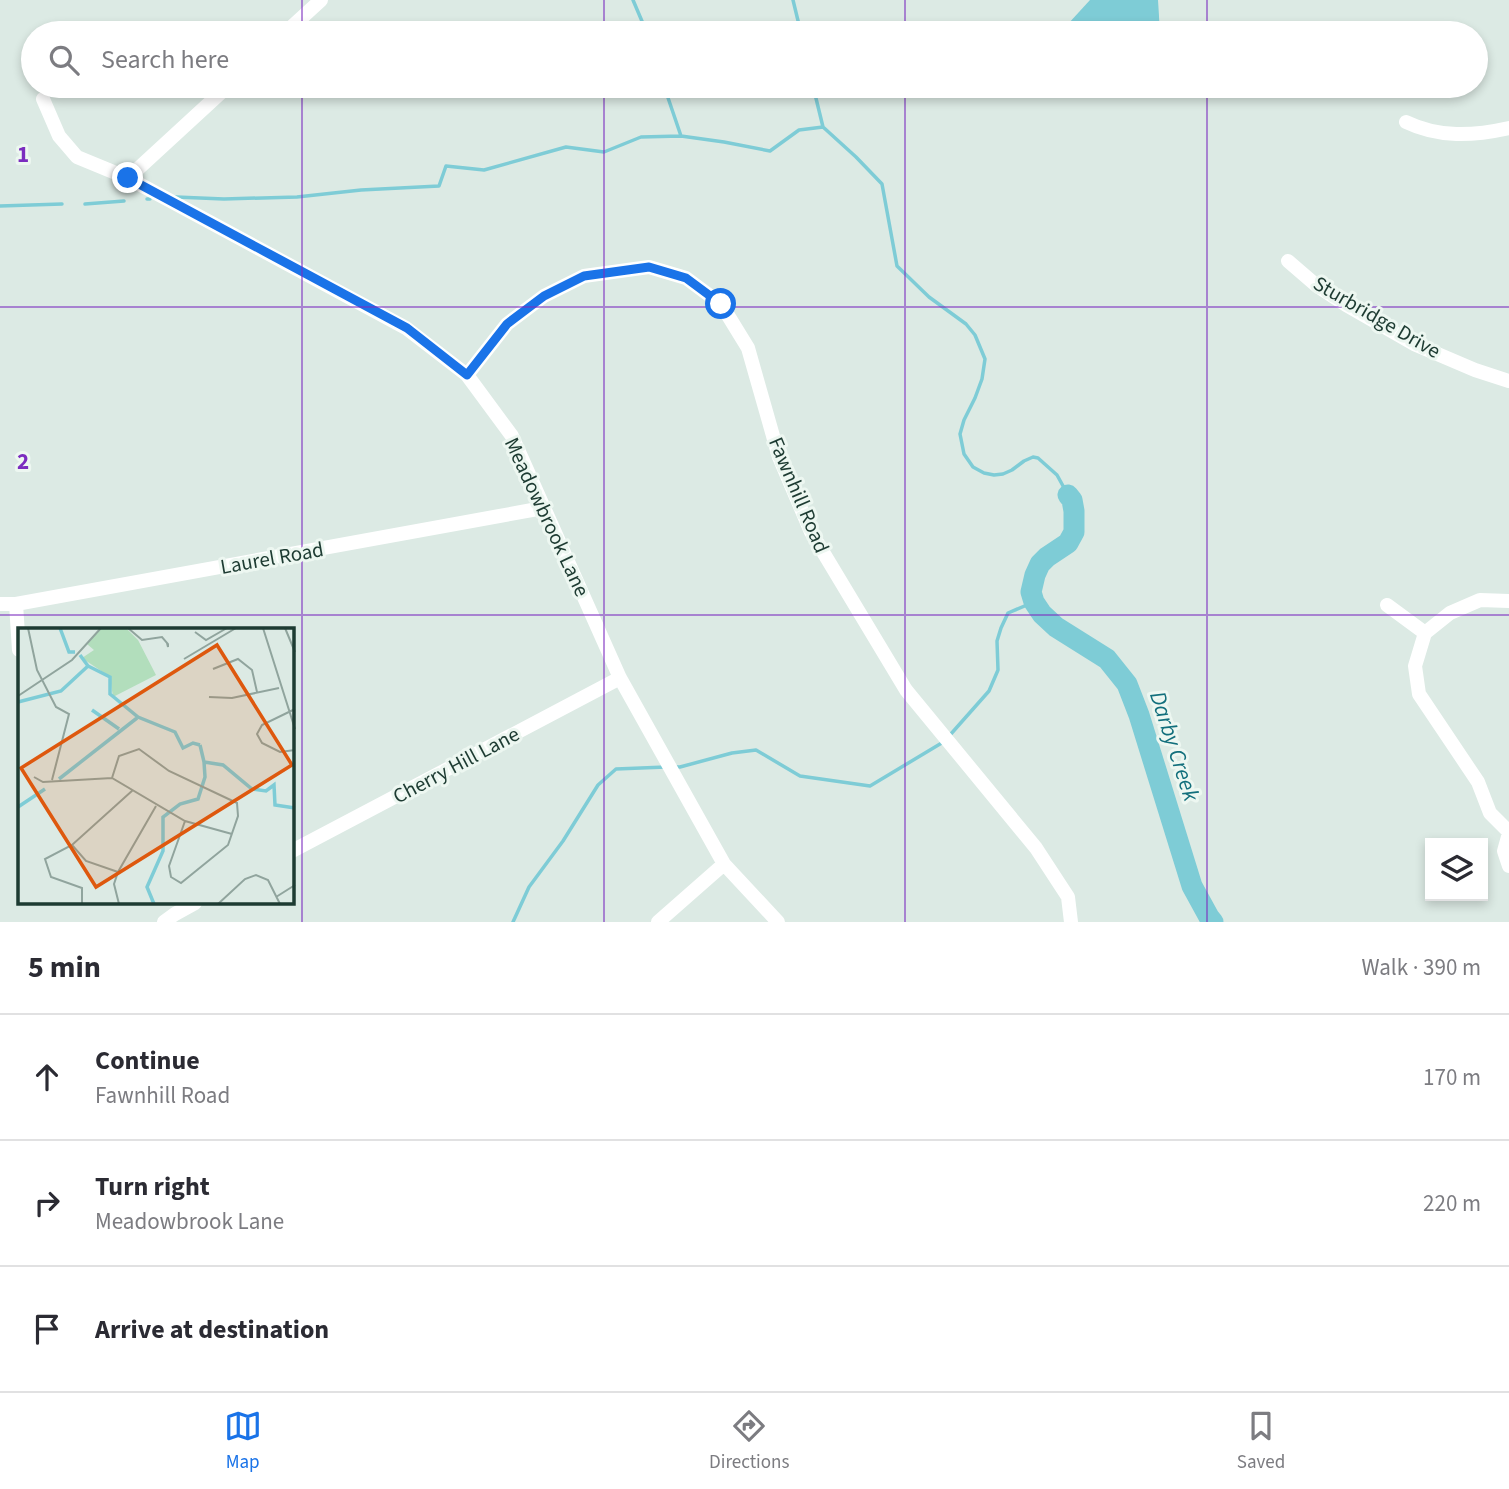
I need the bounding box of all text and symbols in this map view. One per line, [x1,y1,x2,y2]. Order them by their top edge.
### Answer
search box [21,21,1488,98]
icon: search [45,41,83,79]
text: Search here [101,41,229,78]
text: 1 [17,138,29,171]
route end [112,162,143,193]
street label: Sturbridge Drive [1308,268,1446,366]
route start [705,288,736,319]
street label: Meadowbrook Lane [497,432,597,602]
street label: Fawnhill Road [761,432,837,558]
text: 2 [17,445,29,478]
street label: Laurel Road [218,534,326,582]
inset map [18,628,294,904]
water label: Darby Creek [1141,687,1208,807]
street label: Cherry Hill Lane [387,719,525,811]
map controls [1425,838,1488,901]
button: layers [1425,838,1488,901]
text: 5 min [28,946,101,989]
text: Walk · 390 m [1362,951,1481,984]
text: Continue [95,1042,200,1079]
icon: ahead [28,1058,66,1096]
text: 170 m [1423,1061,1481,1094]
text: Fawnhill Road [95,1079,230,1112]
text: Turn right [95,1168,210,1205]
icon: right [28,1184,66,1222]
text: 220 m [1423,1187,1481,1220]
text: Meadowbrook Lane [95,1205,284,1238]
icon: arrive [28,1310,66,1348]
text: Arrive at destination [95,1311,329,1348]
tab: Map [224,1407,262,1476]
tab: Directions [709,1407,789,1476]
tab: Saved [1237,1407,1285,1476]

